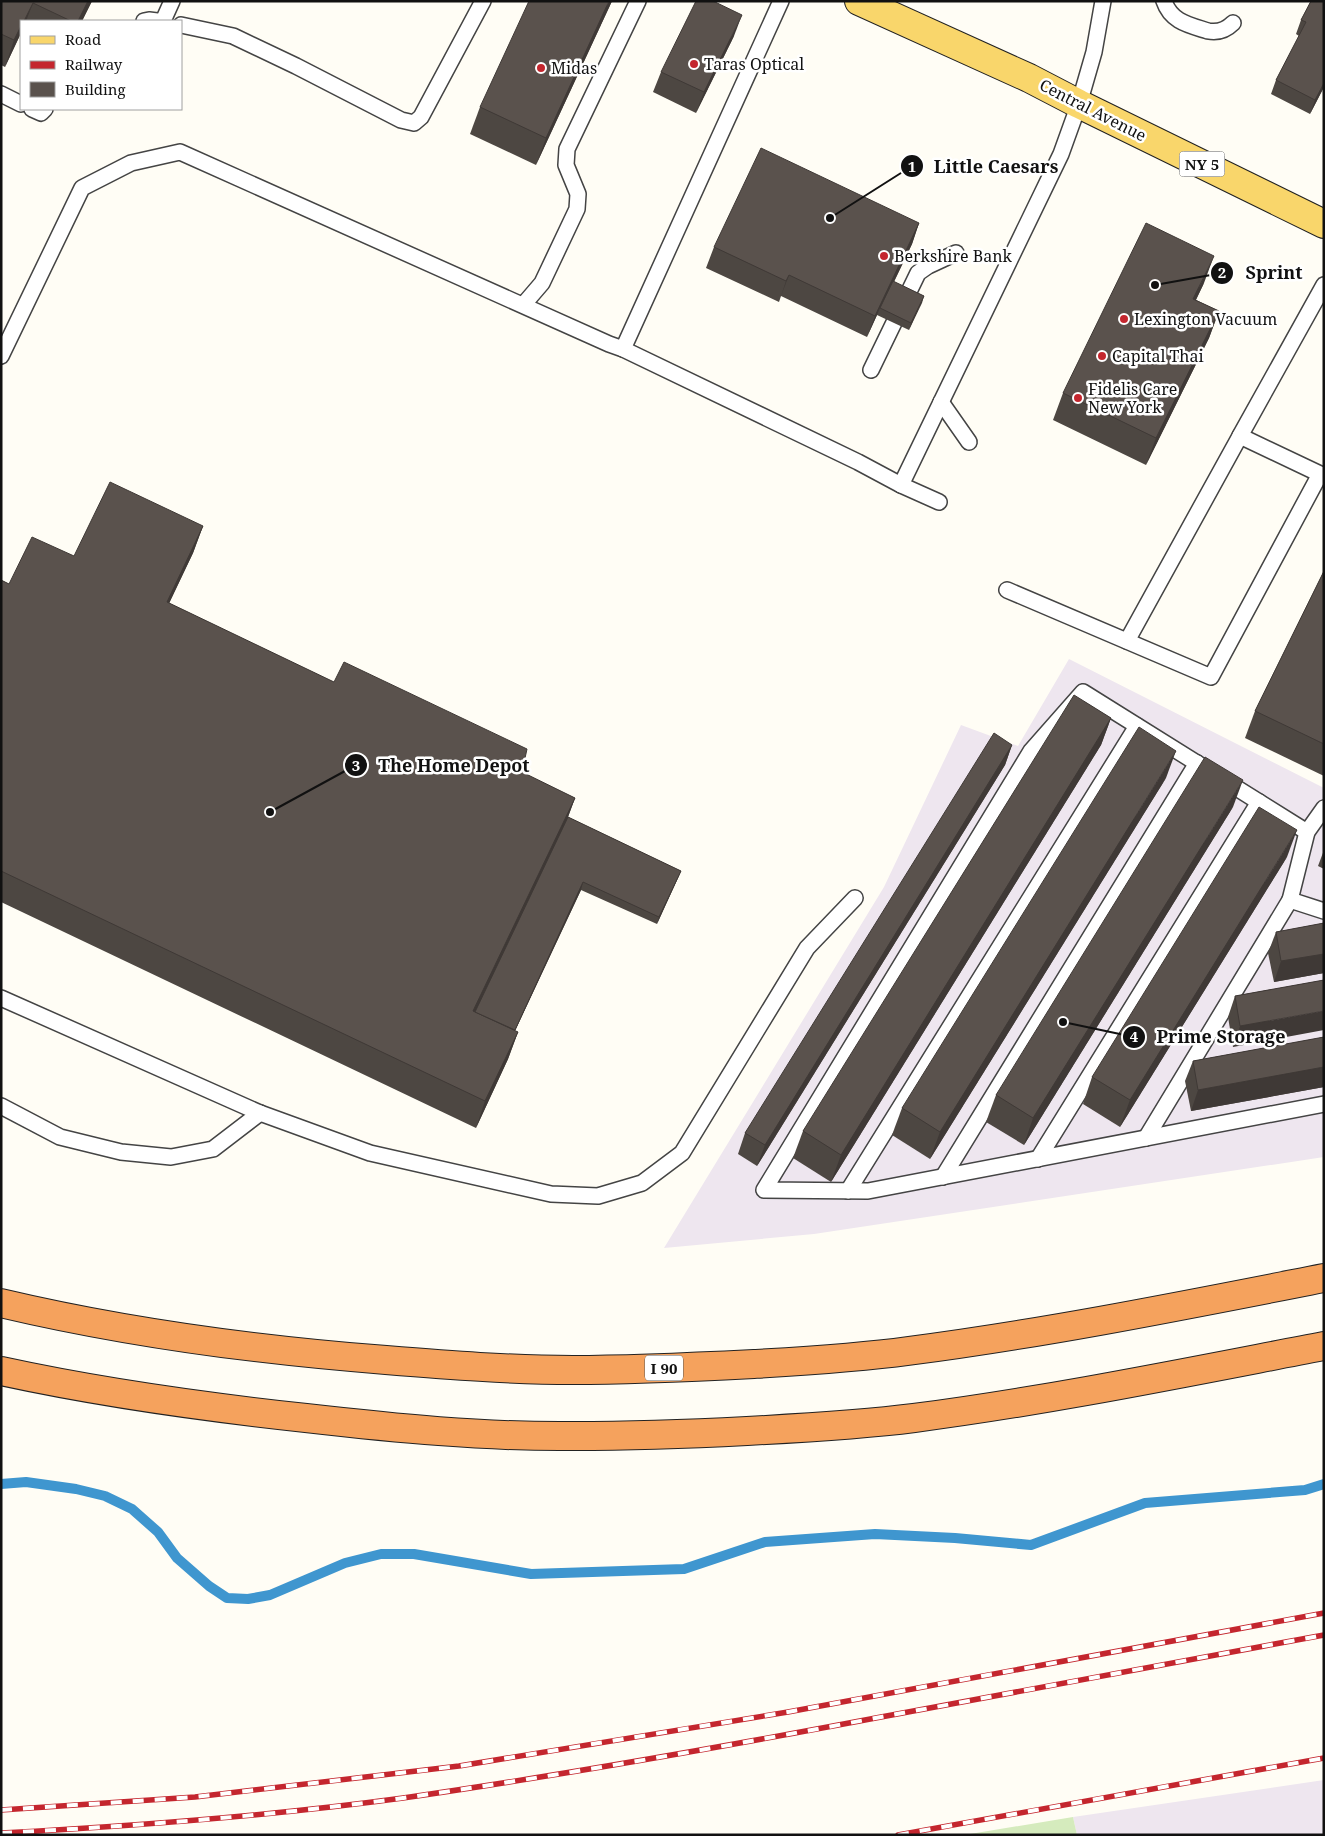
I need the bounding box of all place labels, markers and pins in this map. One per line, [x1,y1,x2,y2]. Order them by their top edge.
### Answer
place label: Taras Optical [704,53,804,75]
place label: Midas [551,57,597,79]
marker: Taras Optical [688,58,700,70]
marker: Midas [535,62,547,74]
callout: Little Caesars [899,150,1069,183]
place label: Berkshire Bank [894,245,1012,267]
marker: Berkshire Bank [878,250,890,262]
callout: Sprint [1210,256,1312,289]
place label: Lexington Vacuum [1134,308,1277,330]
marker: Lexington Vacuum [1118,313,1130,325]
place label: Capital Thai [1112,345,1204,367]
marker: Capital Thai [1096,350,1108,362]
place label: Fidelis Care New York [1088,378,1177,418]
marker: Fidelis Care New York [1072,392,1084,404]
callout: The Home Depot [343,749,539,782]
callout: Prime Storage [1122,1020,1296,1053]

